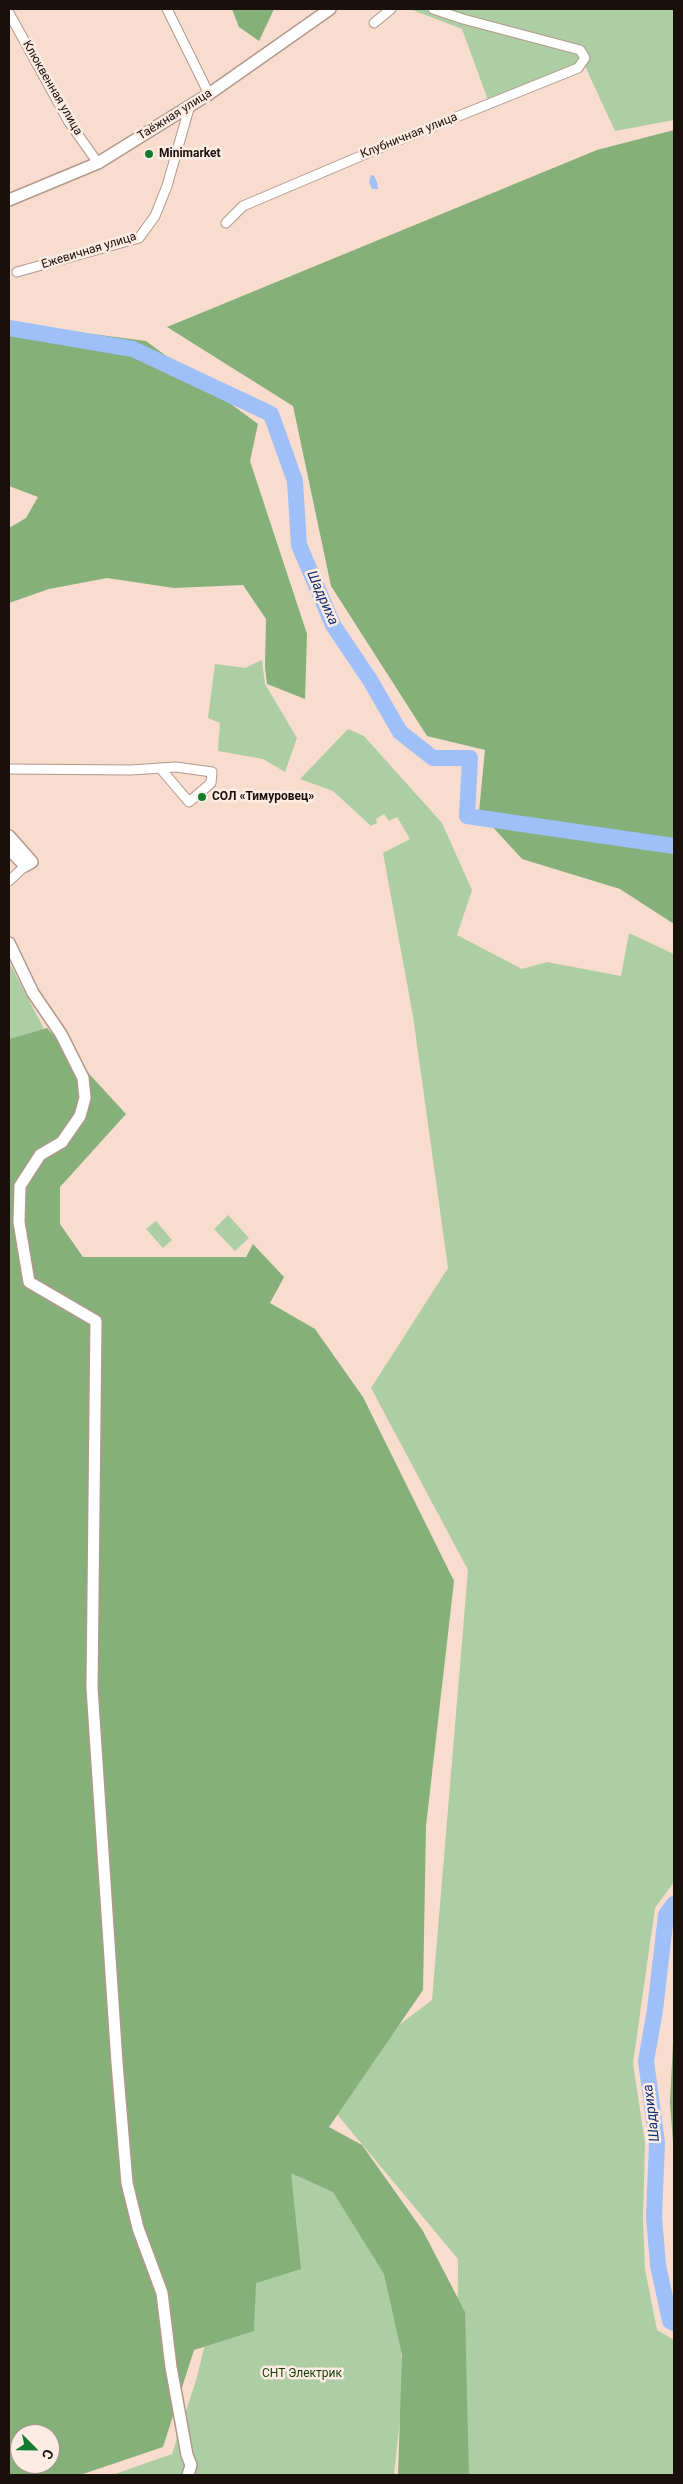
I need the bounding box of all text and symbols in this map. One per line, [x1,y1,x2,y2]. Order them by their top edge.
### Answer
street label: Клюквенная улица [19,38,85,138]
street label: Таёжная улица [135,86,215,144]
street label: Клубничная улица [358,110,460,162]
place label: Minimarket [159,147,221,161]
marker: Minimarket [143,148,155,160]
street label: Ежевичная улица [40,230,138,272]
water label: Шадриха [303,568,341,628]
place label: СОЛ «Тимуровец» [212,790,314,804]
marker: СОЛ «Тимуровец» [196,791,208,803]
water label: Шадриха [640,2083,664,2143]
park label: СНТ Электрик [262,2367,342,2381]
north arrow [10,2424,60,2474]
text: С [39,2447,57,2462]

